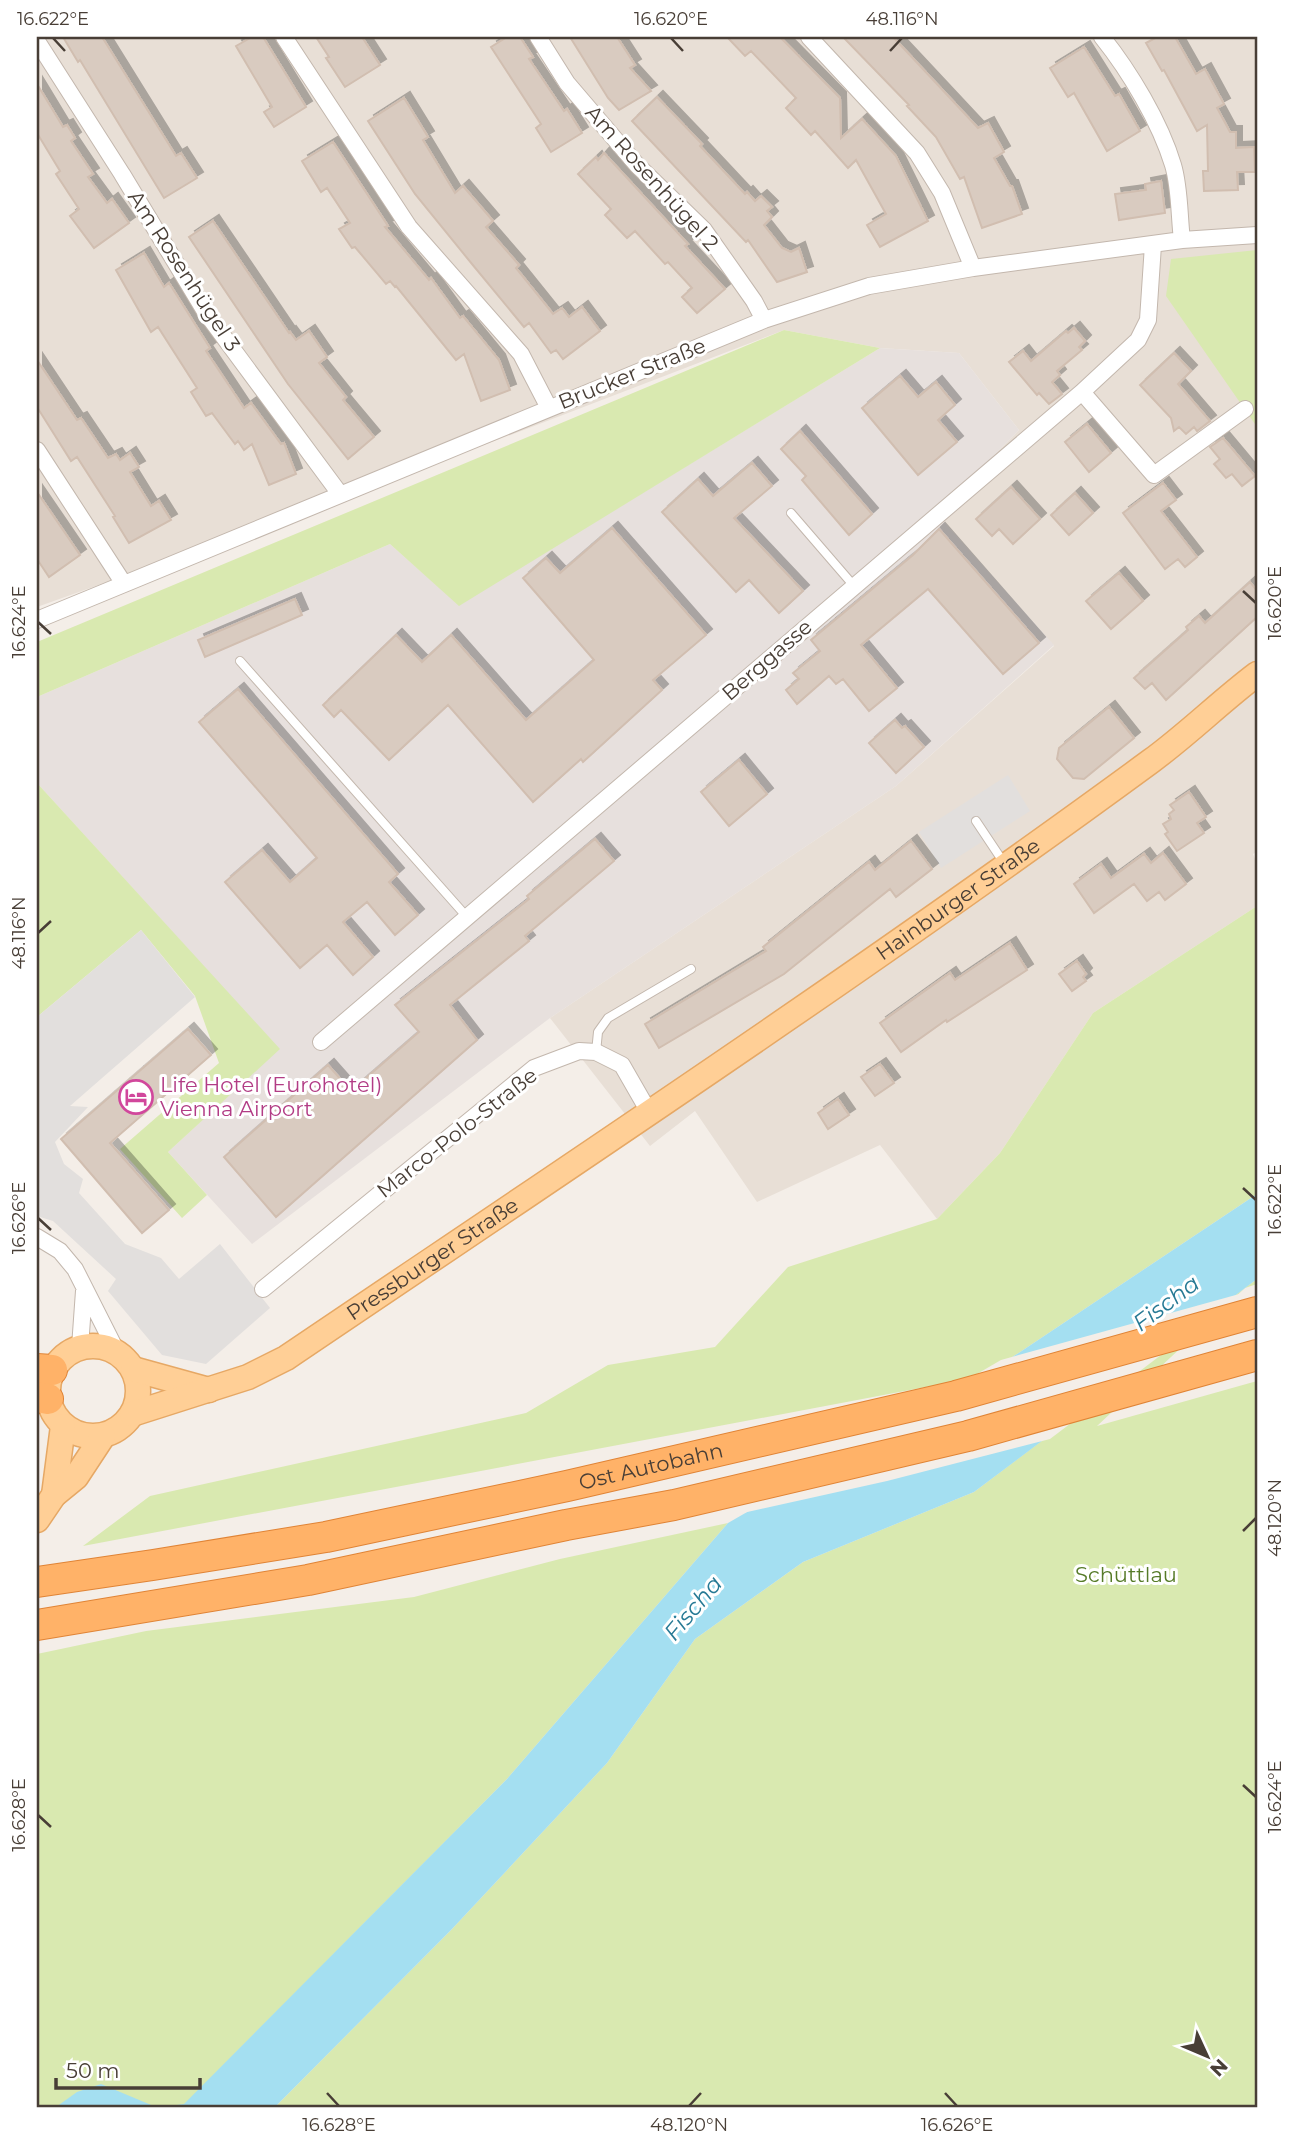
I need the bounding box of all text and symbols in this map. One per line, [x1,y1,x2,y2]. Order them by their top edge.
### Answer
text: 16.622°E [17,8,89,30]
text: 16.620°E [634,8,708,30]
text: 48.116°N [865,8,939,30]
street label: Am Rosenhügel 2 [581,100,724,255]
street label: Am Rosenhügel 3 [123,186,246,356]
street label: Brucker Straße [554,333,709,415]
text: 16.620°E [1264,566,1286,640]
text: 16.624°E [8,586,30,658]
street label: Berggasse [717,614,817,705]
street label: Hainburger Straße [871,832,1045,965]
text: 48.116°N [8,896,30,970]
street label: Marco-Polo-Straße [372,1062,542,1203]
place label: Life Hotel (Eurohotel) Vienna Airport [160,1072,382,1121]
hotel icon: Life Hotel (Eurohotel) Vienna Airport [117,1078,155,1116]
text: 16.622°E [1264,1164,1286,1236]
text: 16.626°E [8,1182,30,1254]
street label: Pressburger Straße [342,1192,523,1325]
water label: Fischa [1127,1269,1205,1337]
street label: Ost Autobahn [576,1437,725,1495]
text: 48.120°N [1264,1479,1286,1557]
park label: Schüttlau [1075,1562,1177,1587]
water label: Fischa [658,1570,728,1646]
text: 16.624°E [1264,1761,1286,1833]
text: 16.628°E [8,1778,30,1852]
north arrow [1172,2022,1242,2092]
scale bar [56,2046,200,2090]
text: N [1205,2054,1232,2081]
text: 50 m [66,2058,120,2083]
text: 16.628°E [302,2114,376,2136]
text: 48.120°N [650,2114,728,2136]
text: 16.626°E [921,2114,993,2136]

